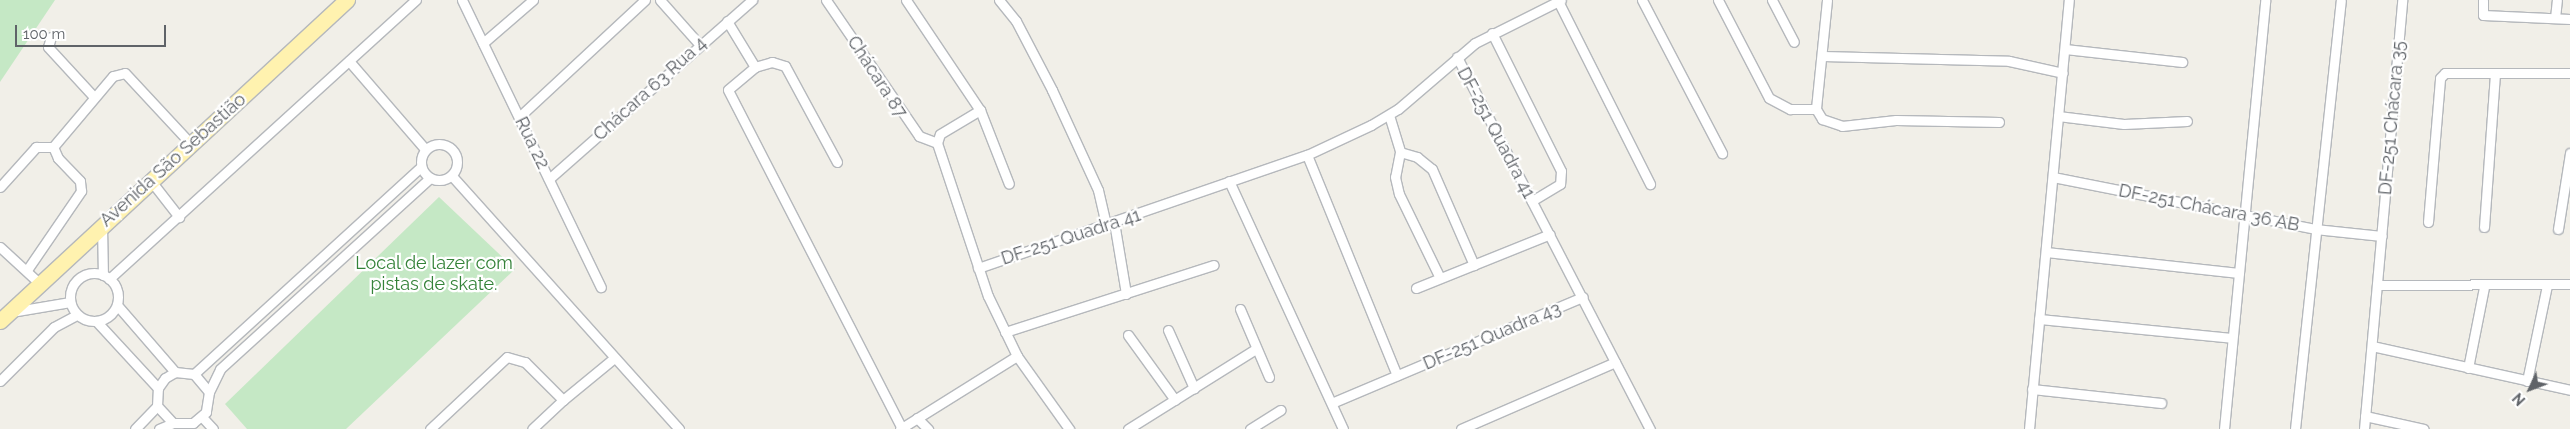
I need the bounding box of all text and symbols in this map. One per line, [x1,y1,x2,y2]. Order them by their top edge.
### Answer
scale bar [18,15,169,47]
text: 100 m [23,25,65,43]
street label: Chácara 87 [843,32,911,122]
street label: Chácara 63 Rua 4 [589,33,711,145]
street label: DF-251 Chácara 35 [2375,40,2409,196]
street label: DF-251 Quadra 41 [1452,64,1540,202]
street label: Avenida São Sebastião [96,89,250,231]
street label: Rua 22 [510,113,554,173]
street label: DF-251 Chácara 36 AB [2116,180,2302,236]
street label: DF-251 Quadra 41 [998,204,1144,270]
park label: Local de lazer com pistas de skate. [355,253,513,296]
street label: DF-251 Quadra 43 [1420,297,1564,375]
north arrow [2505,364,2555,414]
text: N [2510,390,2529,409]

